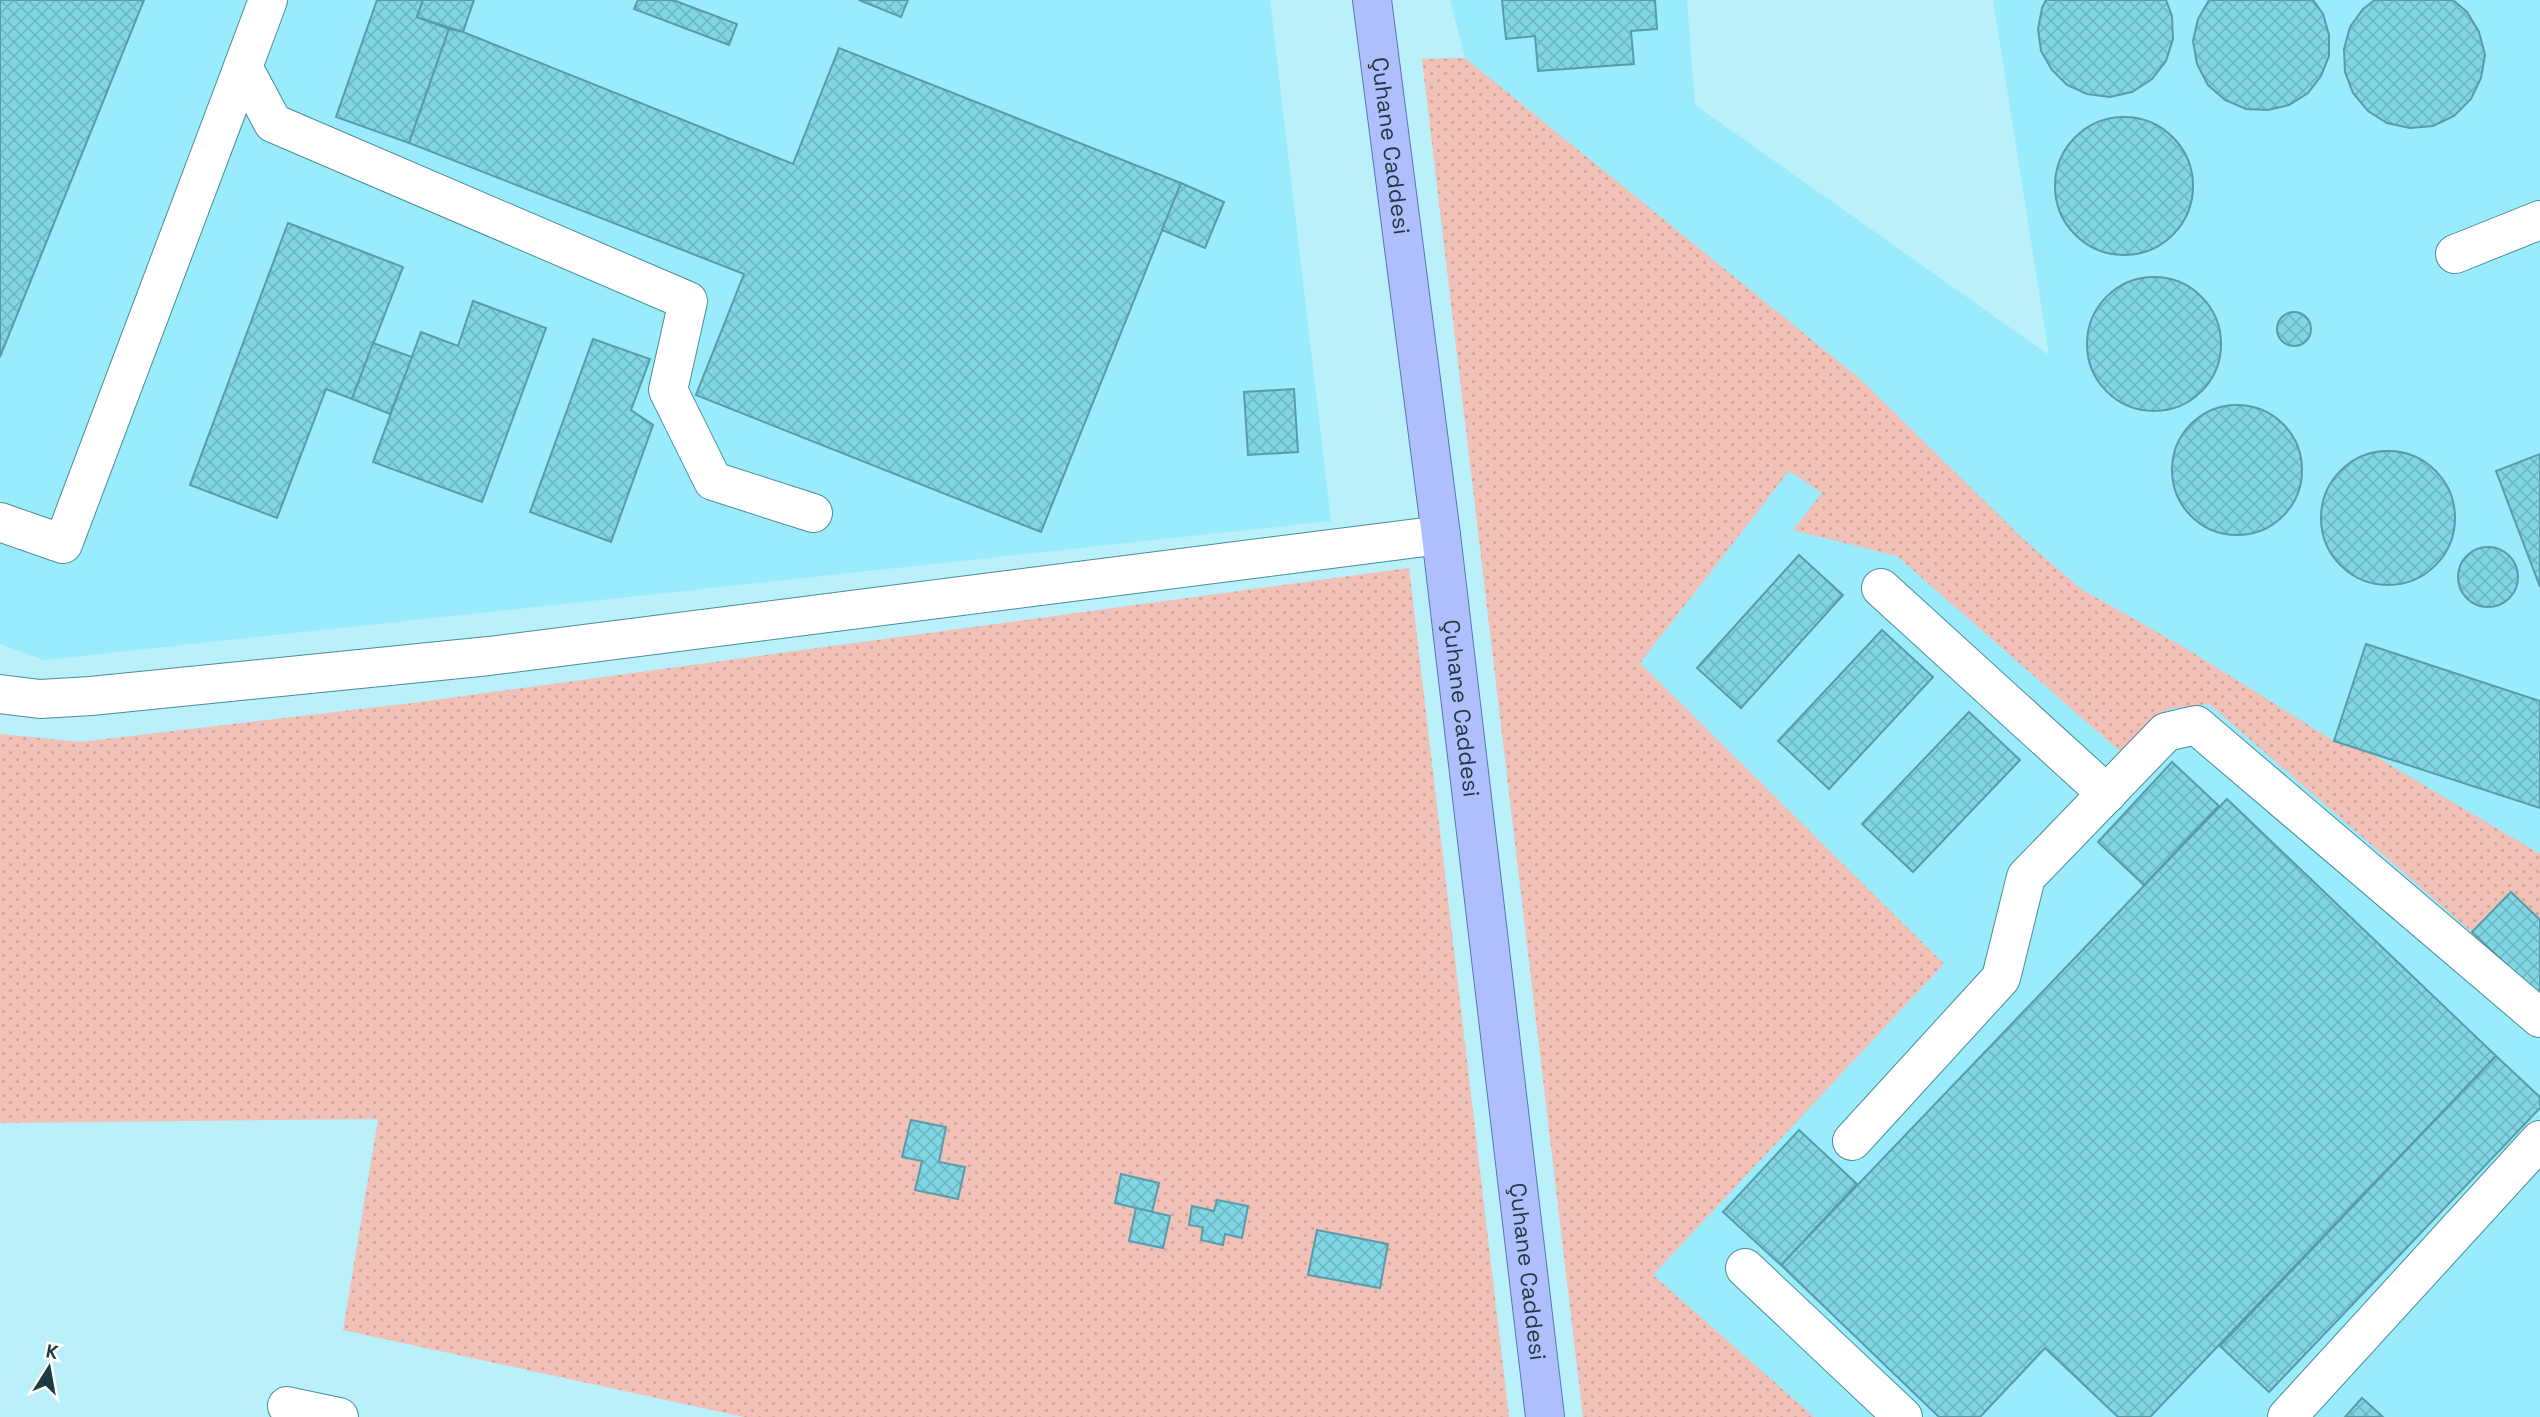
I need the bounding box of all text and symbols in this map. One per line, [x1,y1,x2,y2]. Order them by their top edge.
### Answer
street label: Çuhane Caddesi [1365,55,1417,236]
street label: Çuhane Caddesi [1436,618,1487,799]
street label: Çuhane Caddesi [1502,1181,1553,1362]
north arrow [14,1333,84,1403]
text: K [44,1338,60,1365]

